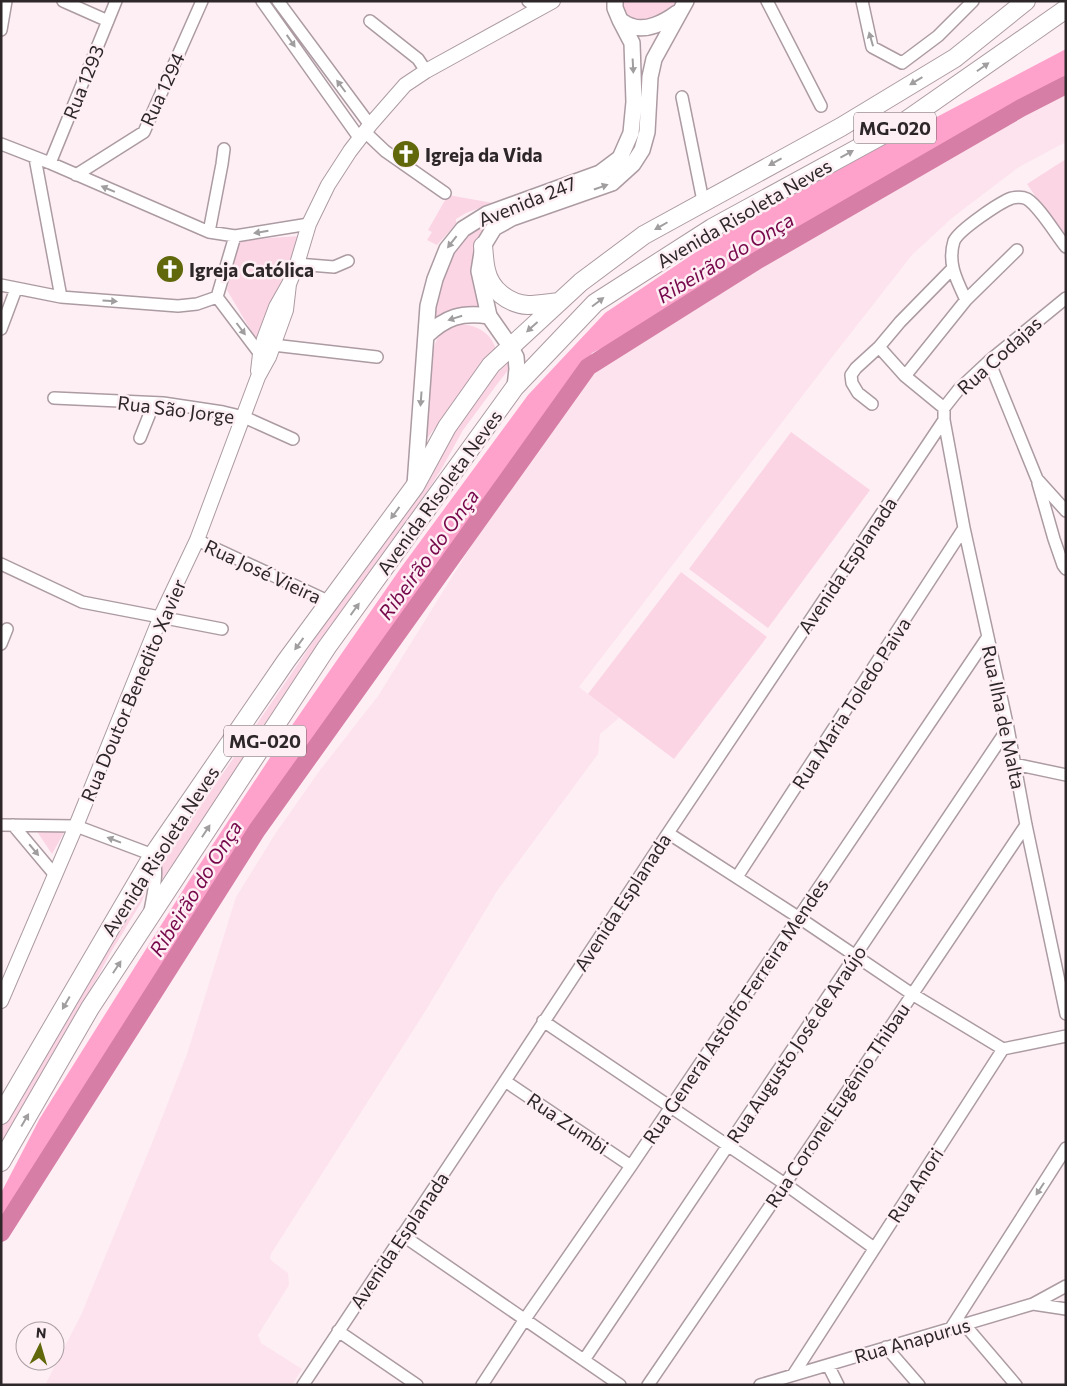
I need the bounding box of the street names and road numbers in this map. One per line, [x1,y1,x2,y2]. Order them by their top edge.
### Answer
street label: Rua 1293 [58,42,108,122]
street label: Rua 1294 [135,49,189,129]
road number: MG-020 [854,112,936,144]
street label: Avenida Risoleta Neves [653,154,835,272]
street label: Avenida 247 [475,171,579,231]
street label: Rua Codajas [952,311,1046,399]
street label: Rua São Jorge [116,390,236,428]
street label: Avenida Risoleta Neves [372,405,506,579]
street label: Avenida Esplanada [793,492,901,638]
street label: Rua José Vieira [201,534,325,608]
street label: Rua Doutor Benedito Xavier [76,575,191,805]
street label: Rua Maria Toledo Paiva [787,613,915,793]
street label: Rua Ilha de Malta [978,643,1030,791]
road number: MG-020 [224,726,306,756]
street label: Avenida Risoleta Neves [96,762,224,940]
street label: Avenida Esplanada [569,829,675,975]
street label: Rua General Astolfo Ferreira Mendes [637,874,833,1148]
street label: Rua Augusto José de Araújo [721,941,871,1147]
street label: Rua Coronel Eugênio Thibau [760,998,914,1212]
street label: Rua Zumbi [523,1087,613,1159]
street label: Rua Anori [882,1143,948,1227]
street label: Avenida Esplanada [345,1167,453,1313]
street label: Rua Anapurus [851,1312,973,1368]

